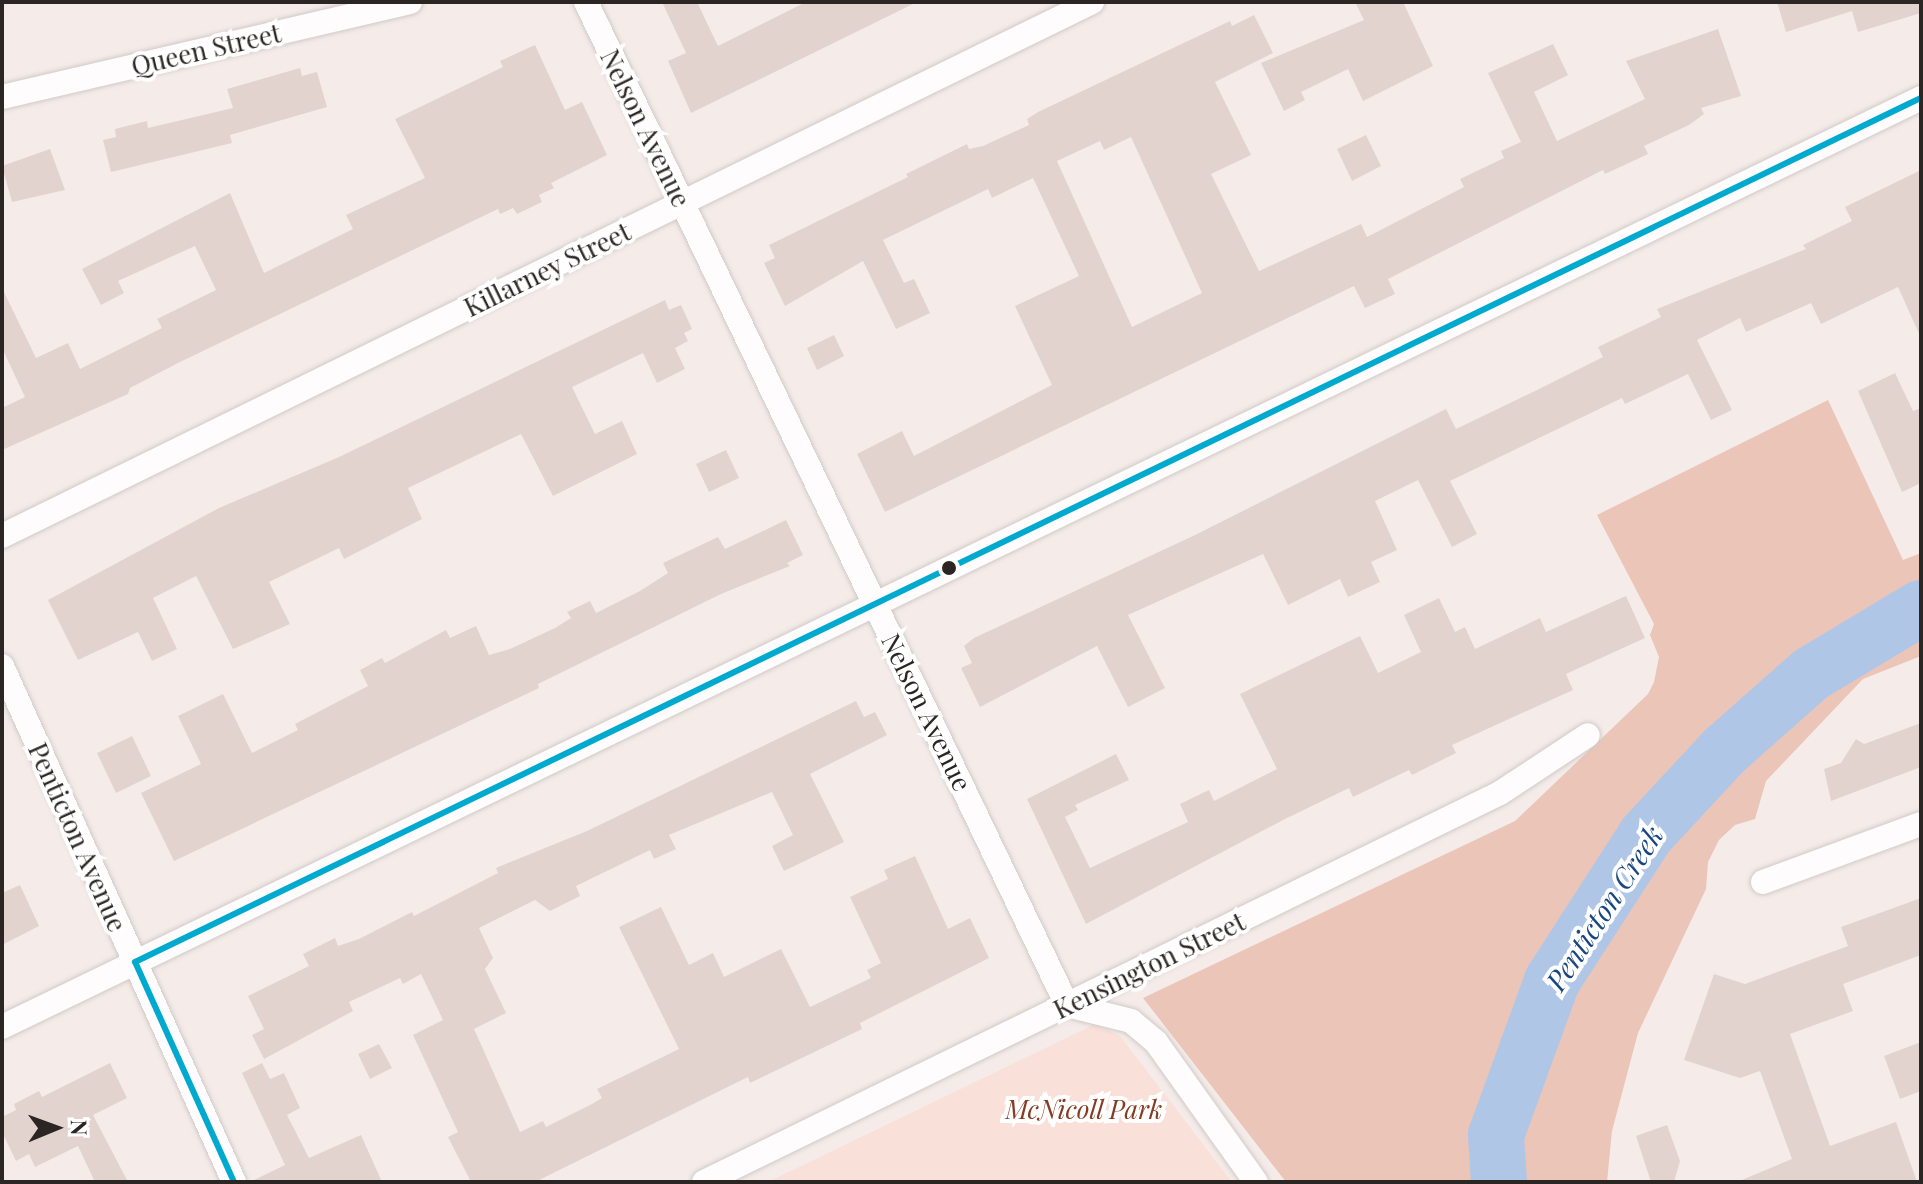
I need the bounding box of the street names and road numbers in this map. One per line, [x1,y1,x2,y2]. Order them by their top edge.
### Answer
street label: Queen Street [128,17,284,81]
street label: Nelson Avenue [594,44,698,212]
street label: Killarney Street [458,215,636,323]
street label: Nelson Avenue [875,628,979,796]
street label: Penticton Avenue [22,737,134,937]
street label: Kensington Street [1048,905,1250,1025]

